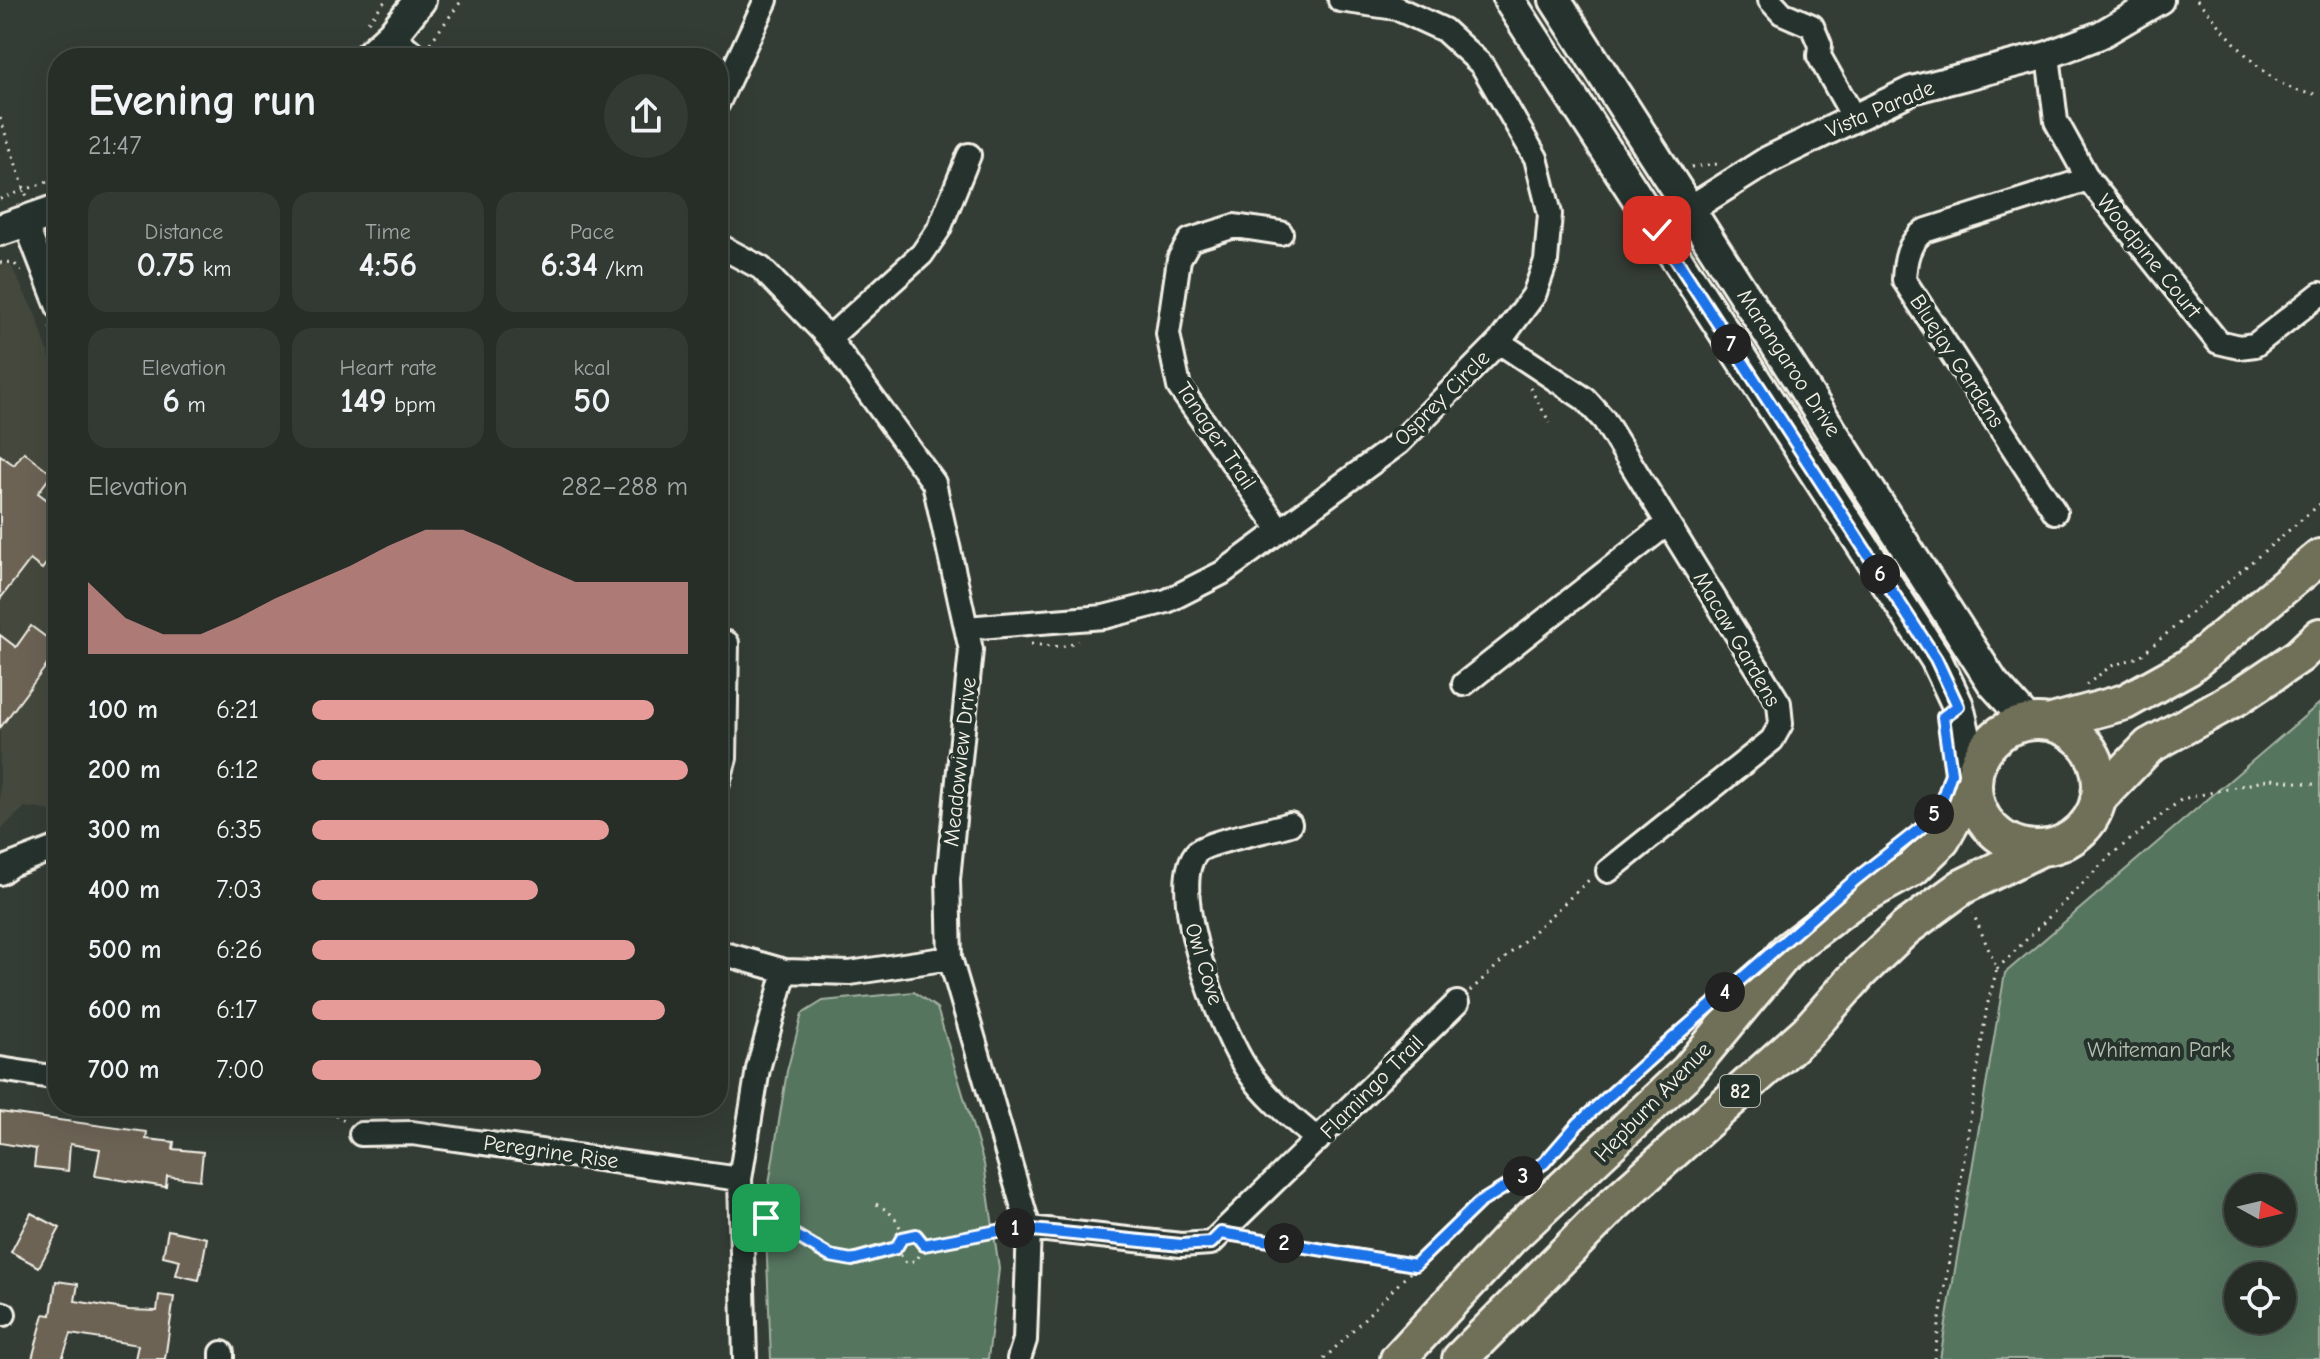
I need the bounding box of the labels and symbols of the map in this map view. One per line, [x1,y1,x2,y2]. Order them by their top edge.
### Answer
street label: Vista Parade [1822,74,1938,144]
street label: Woodpine Court [2091,189,2207,324]
pin [1623,196,1691,264]
street label: Marangaroo Drive [1732,284,1846,442]
street label: Bluejay Gardens [1904,289,2010,433]
pin: 7 [1711,324,1751,364]
street label: Osprey Circle [1389,345,1495,451]
street label: Tanager Trail [1171,377,1261,495]
pin: 6 [1860,554,1900,594]
street label: Macaw Gardens [1688,567,1786,711]
street label: Meadowview Drive [938,676,982,848]
pin: 5 [1914,794,1954,834]
street label: Owl Cove [1179,920,1229,1008]
pin: 4 [1705,972,1745,1012]
street label: Flamingo Trail [1315,1030,1429,1144]
street label: Hepburn Avenue [1589,1037,1717,1167]
park label: Whiteman Park [2087,1037,2231,1063]
road number: 82 [1720,1075,1760,1107]
street label: Peregrine Rise [482,1130,620,1174]
pin: 3 [1503,1156,1543,1196]
north arrow [2224,1174,2296,1246]
pin [732,1184,800,1252]
pin: 1 [995,1208,1035,1248]
pin: 2 [1264,1223,1304,1263]

